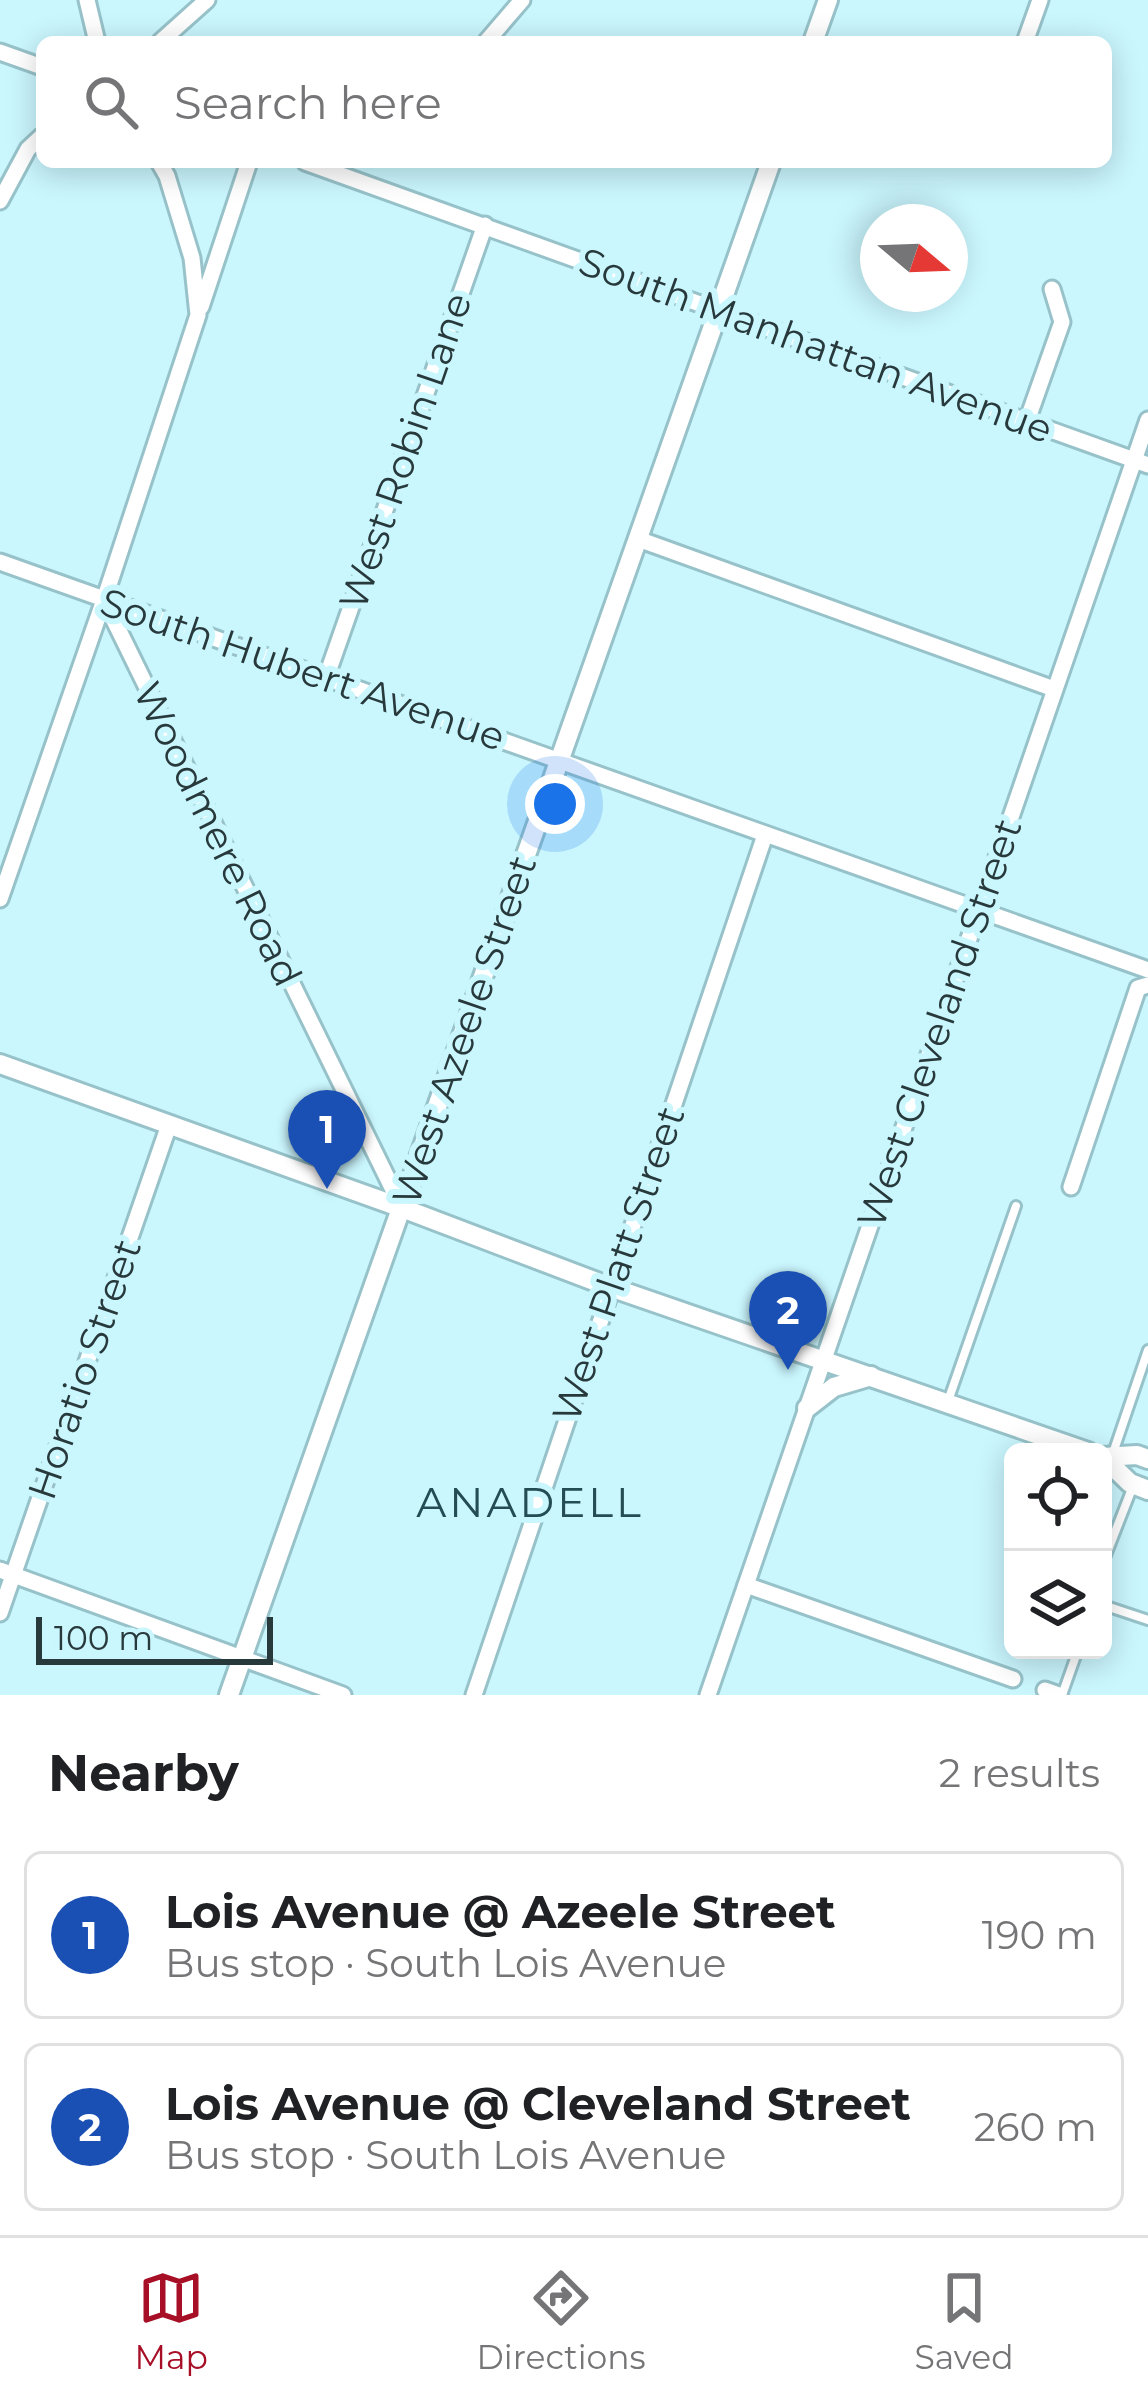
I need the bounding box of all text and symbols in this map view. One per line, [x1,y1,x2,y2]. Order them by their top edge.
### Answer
search box [36,36,1112,168]
icon: search [78,69,144,135]
text: Search here [174,75,442,130]
north arrow [860,204,968,312]
street label: South Manhattan Avenue [573,237,1059,453]
street label: West Robin Lane [328,286,482,616]
street label: South Hubert Avenue [95,577,511,761]
street label: Woodmere Road [124,674,312,994]
your location [525,774,585,834]
street label: West Cleveland Street [846,812,1032,1234]
street label: West Azeele Street [382,849,546,1211]
pin: 1 [288,1090,366,1189]
street label: West Platt Street [541,1100,695,1428]
street label: Horatio Street [17,1233,151,1505]
pin: 2 [749,1271,827,1370]
map controls [1004,1443,1112,1659]
button: locate [1004,1443,1112,1551]
district label: ANADELL [416,1476,644,1528]
button: layers [1004,1551,1112,1659]
scale bar [36,1611,273,1664]
text: 100 m [54,1618,153,1658]
text: Nearby [48,1742,239,1804]
text: 2 results [939,1749,1100,1797]
text: Lois Avenue @ Azeele Street [165,1884,836,1939]
text: 1 [82,1911,98,1959]
text: 190 m [982,1911,1097,1959]
text: Bus stop · South Lois Avenue [165,1939,726,1987]
text: Lois Avenue @ Cleveland Street [165,2076,911,2131]
text: 2 [78,2103,102,2151]
text: 260 m [974,2103,1097,2151]
text: Bus stop · South Lois Avenue [165,2131,726,2179]
tab: Map [134,2265,208,2377]
tab: Directions [477,2265,646,2377]
tab: Saved [914,2265,1014,2377]

